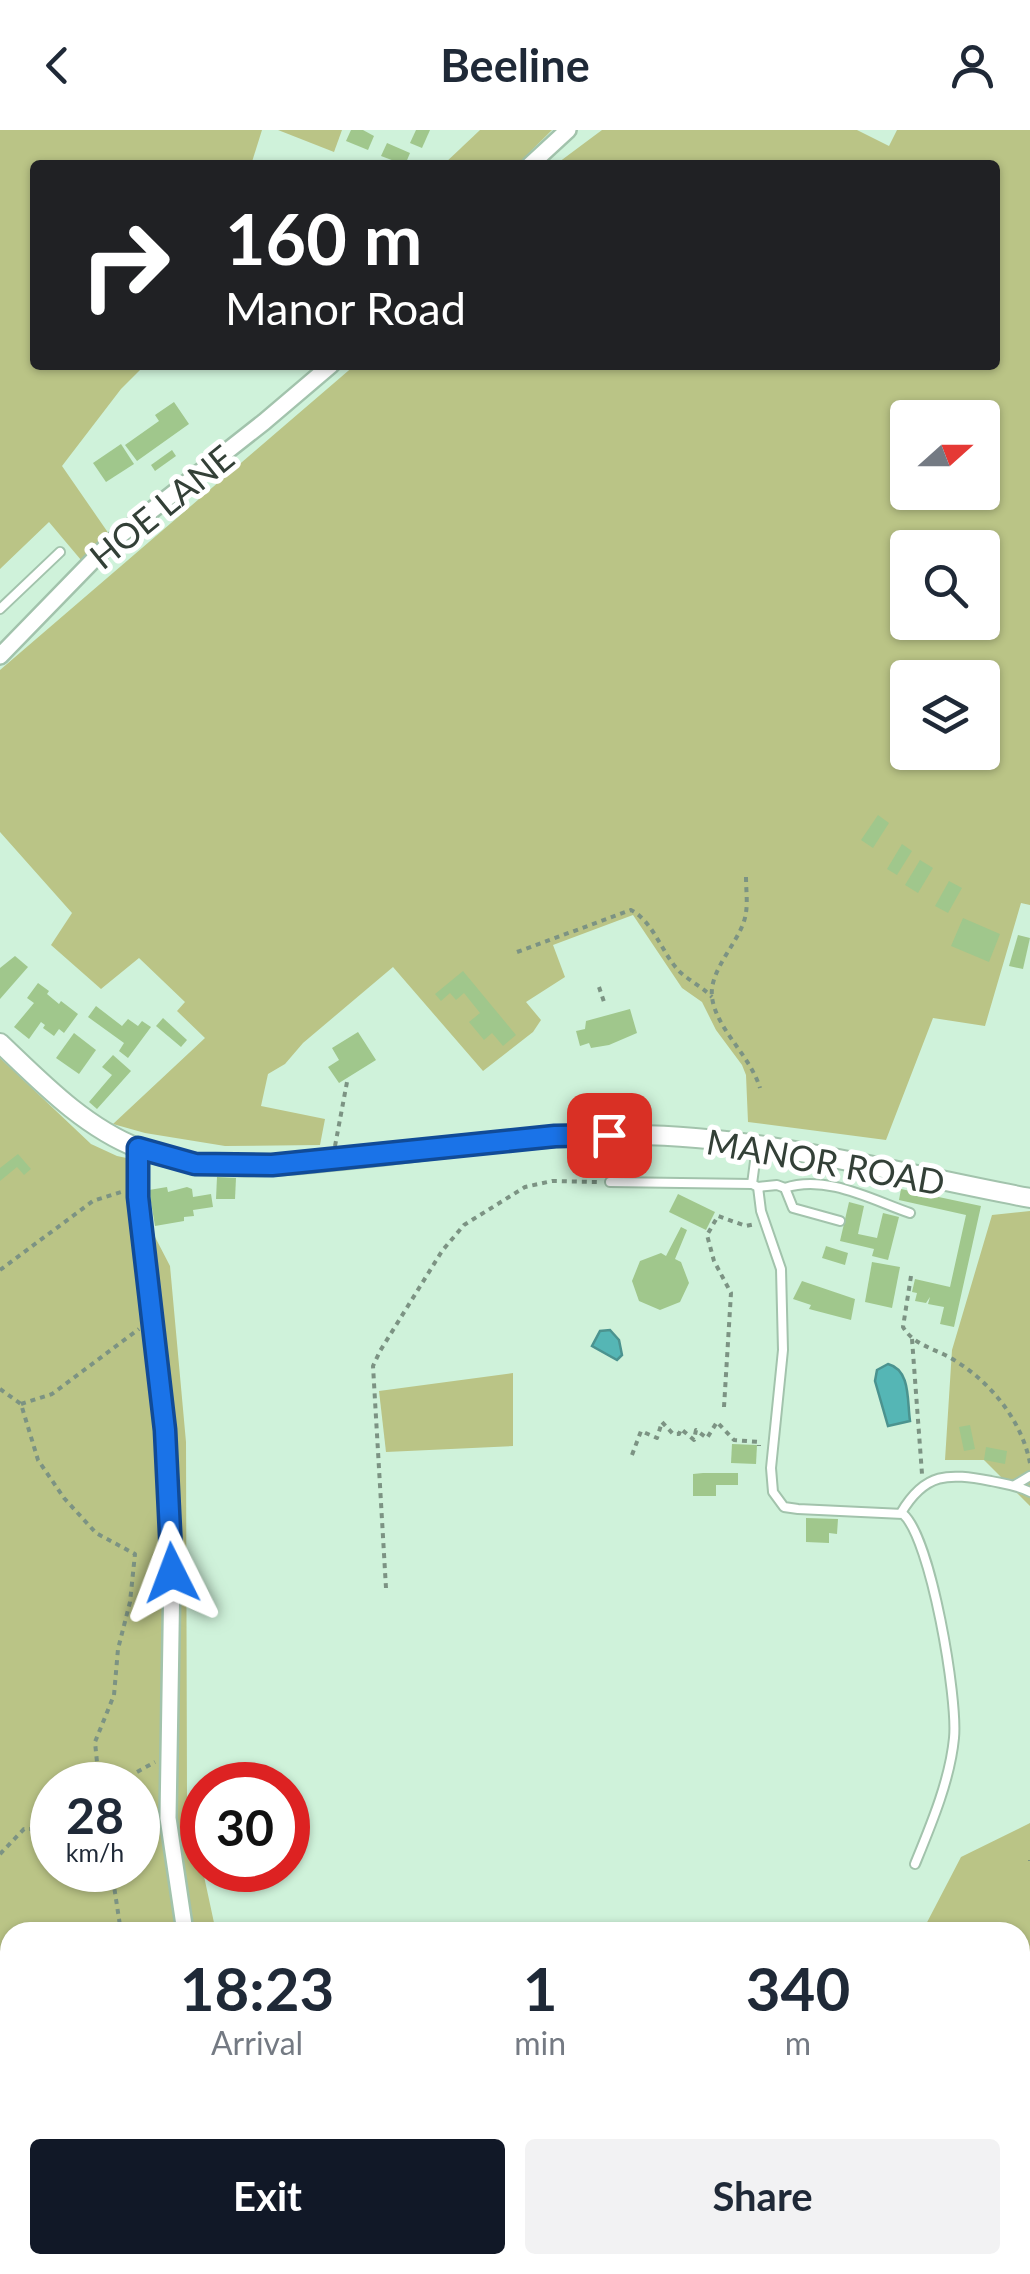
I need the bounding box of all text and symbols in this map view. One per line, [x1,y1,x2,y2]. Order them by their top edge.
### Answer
icon: back [30,38,85,93]
text: Beeline [440,38,590,92]
icon: person [945,38,1000,93]
text: 160 m [225,196,422,280]
icon: right [60,200,190,330]
text: Manor Road [225,281,466,335]
north arrow [890,400,1000,510]
map controls [890,400,1000,770]
street label: HOE LANE [81,435,241,577]
button: search [890,530,1000,640]
button: layers [890,660,1000,770]
pin [567,1093,652,1178]
icon: arrive [582,1108,637,1163]
street label: MANOR ROAD [704,1119,948,1203]
position arrow [120,1521,224,1625]
speed limit sign: 30 [180,1762,310,1892]
text: 28 [66,1785,124,1845]
text: km/h [66,1837,124,1867]
text: 18:23 [180,1952,334,2024]
text: 1 [523,1952,558,2024]
text: 340 [746,1952,850,2024]
text: Arrival [211,2023,303,2062]
text: min [514,2023,566,2062]
text: m [785,2023,811,2062]
button: Exit [30,2139,505,2254]
button: Share [525,2139,1000,2254]

